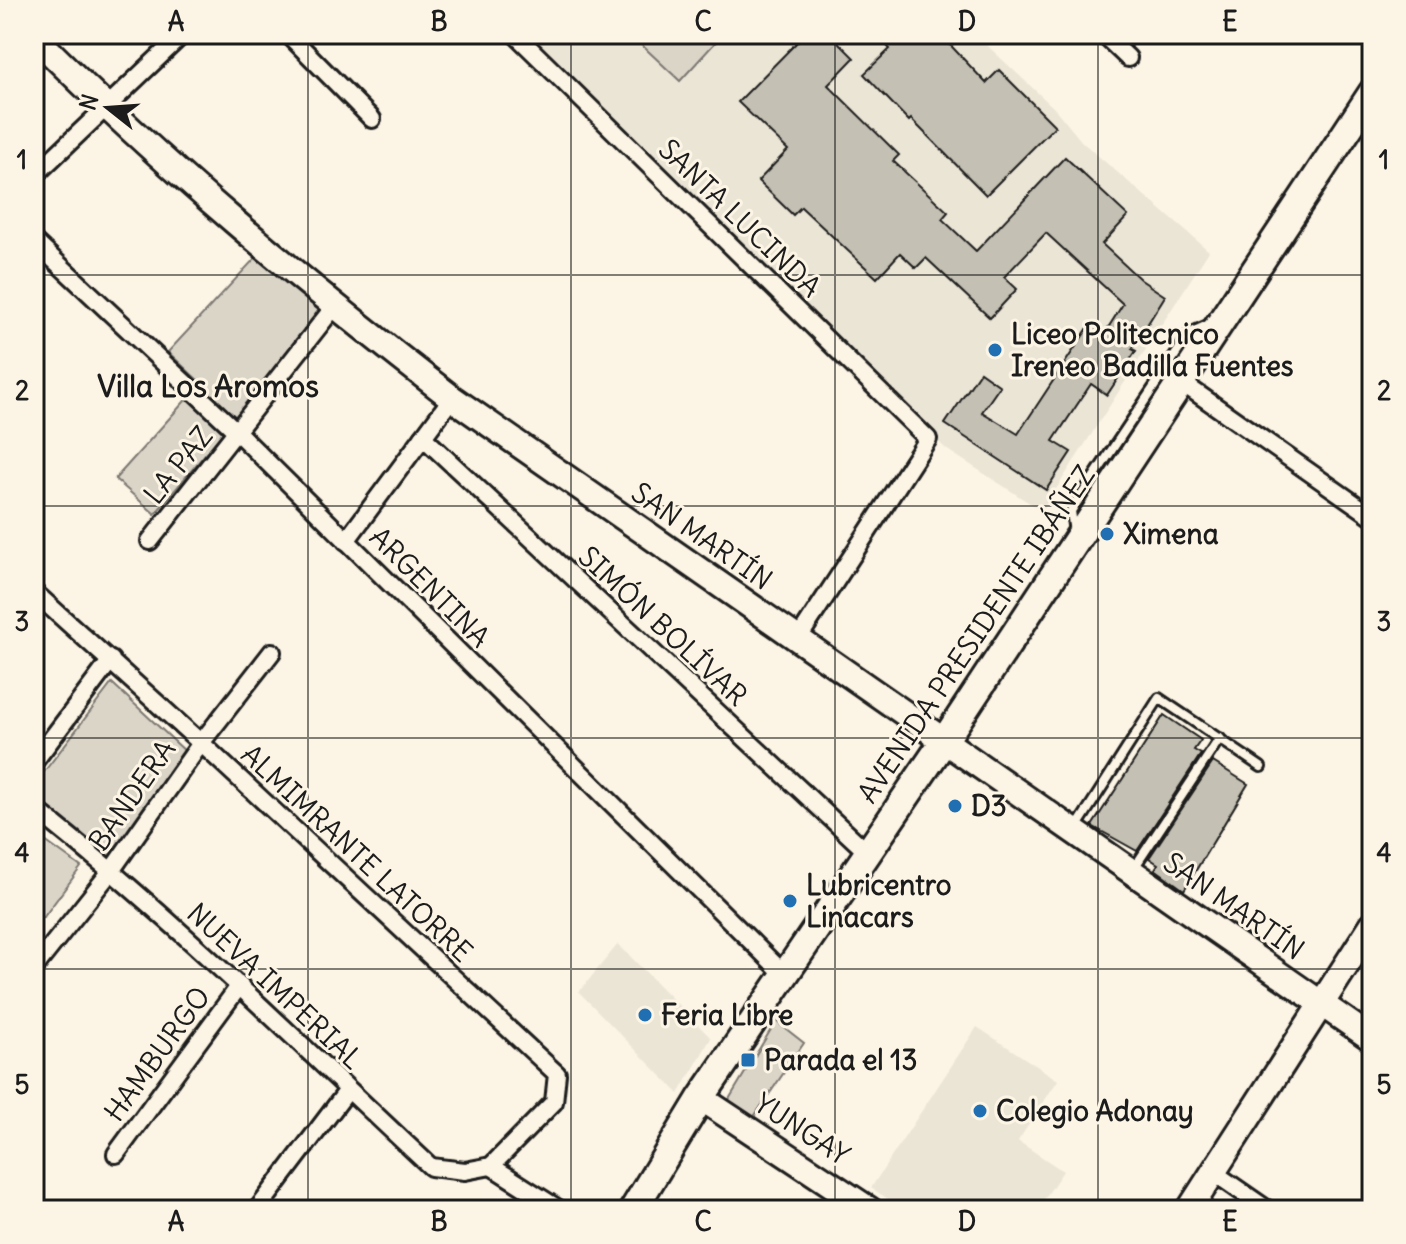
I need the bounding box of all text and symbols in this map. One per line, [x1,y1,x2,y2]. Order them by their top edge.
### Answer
text: A [168,5,185,38]
text: B [430,5,448,38]
text: C [694,5,712,38]
text: D [958,5,976,38]
text: E [1222,5,1238,38]
north arrow [68,68,148,148]
text: N [73,91,104,114]
street label: SANTA LUCINDA [651,131,829,305]
text: 1 [17,143,27,176]
text: 1 [1379,143,1389,176]
place label: Liceo Politecnico Ireneo Badilla Fuentes [1011,316,1294,384]
marker: Liceo Politecnico Ireneo Badilla Fuentes [986,341,1004,359]
district label: Villa Los Aromos [97,367,319,405]
text: 2 [15,374,29,407]
text: 2 [1377,374,1391,407]
street label: LA PAZ [136,419,220,511]
street label: AVENIDA PRESIDENTE IBÁÑEZ [849,458,1103,810]
street label: SAN MARTÍN [625,473,780,598]
place label: Ximena [1123,516,1219,552]
street label: ARGENTINA [362,519,498,655]
marker: Ximena [1098,525,1116,543]
street label: SIMÓN BOLÍVAR [571,538,756,714]
text: 3 [15,605,29,638]
text: 3 [1377,605,1391,638]
street label: BANDERA [81,732,183,858]
street label: ALMIMRANTE LATORRE [234,736,480,970]
place label: D3 [971,788,1007,824]
marker: D3 [946,797,964,815]
text: 4 [14,836,30,869]
text: 4 [1376,836,1392,869]
street label: SAN MARTÍN [1157,843,1312,968]
place label: Lubricentro Linacars [806,867,952,935]
marker: Lubricentro Linacars [781,892,799,910]
street label: NUEVA IMPERIAL [179,895,371,1077]
street label: HAMBURGO [96,980,218,1128]
place label: Feria Libre [661,997,793,1033]
marker: Feria Libre [636,1006,654,1024]
place label: Parada el 13 [764,1042,917,1078]
marker: Parada el 13 [739,1051,757,1069]
text: 5 [15,1068,30,1101]
text: 5 [1377,1068,1392,1101]
street label: YUNGAY [748,1085,857,1173]
place label: Colegio Adonay [996,1093,1194,1129]
marker: Colegio Adonay [971,1102,989,1120]
text: A [168,1205,185,1238]
text: B [430,1205,448,1238]
text: C [694,1205,712,1238]
text: D [958,1205,976,1238]
text: E [1222,1205,1238,1238]

